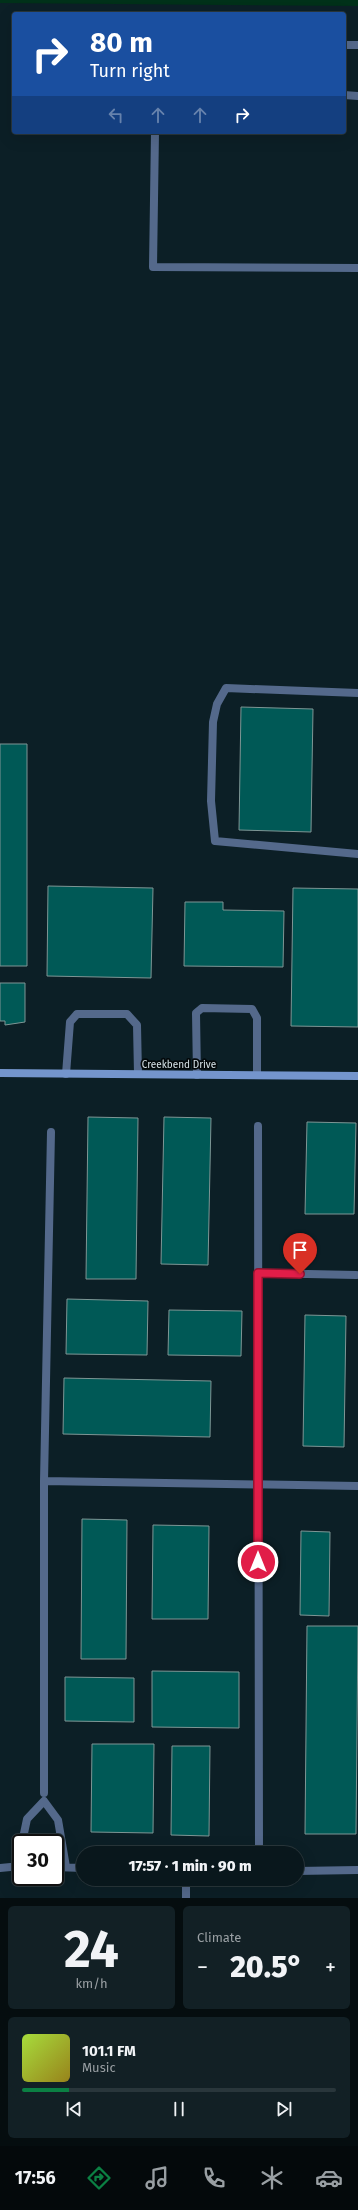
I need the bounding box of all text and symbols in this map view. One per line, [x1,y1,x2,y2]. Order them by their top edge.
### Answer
text: 80 m [90,26,153,59]
icon: right [24,28,76,80]
text: Turn right [90,60,170,82]
icon: left [105,104,127,126]
icon: ahead [147,104,169,126]
icon: ahead [189,104,211,126]
icon: right [231,104,253,126]
street label: Creekbend Drive [142,1059,216,1071]
pin [283,1233,317,1274]
icon: arrive [289,1239,311,1261]
position arrow [237,1541,279,1583]
speed limit sign: 30 [12,1834,64,1886]
text: 17:57 · 1 min · 90 m [128,1857,252,1875]
text: 24 [64,1918,119,1981]
text: Climate [197,1930,241,1945]
text: 20.5° [230,1949,303,1985]
text: − [197,1954,208,1981]
text: + [325,1954,336,1981]
text: km/h [75,1976,108,1991]
text: 101.1 FM [82,2042,136,2060]
text: Music [82,2060,116,2075]
icon: previous [63,2098,85,2120]
icon: pause [168,2098,190,2120]
icon: next [273,2098,295,2120]
icon: directions [85,2164,113,2192]
icon: music [143,2164,171,2192]
icon: phone [200,2164,228,2192]
icon: climate [258,2164,286,2192]
icon: car [315,2164,343,2192]
text: 17:56 [15,2167,56,2189]

